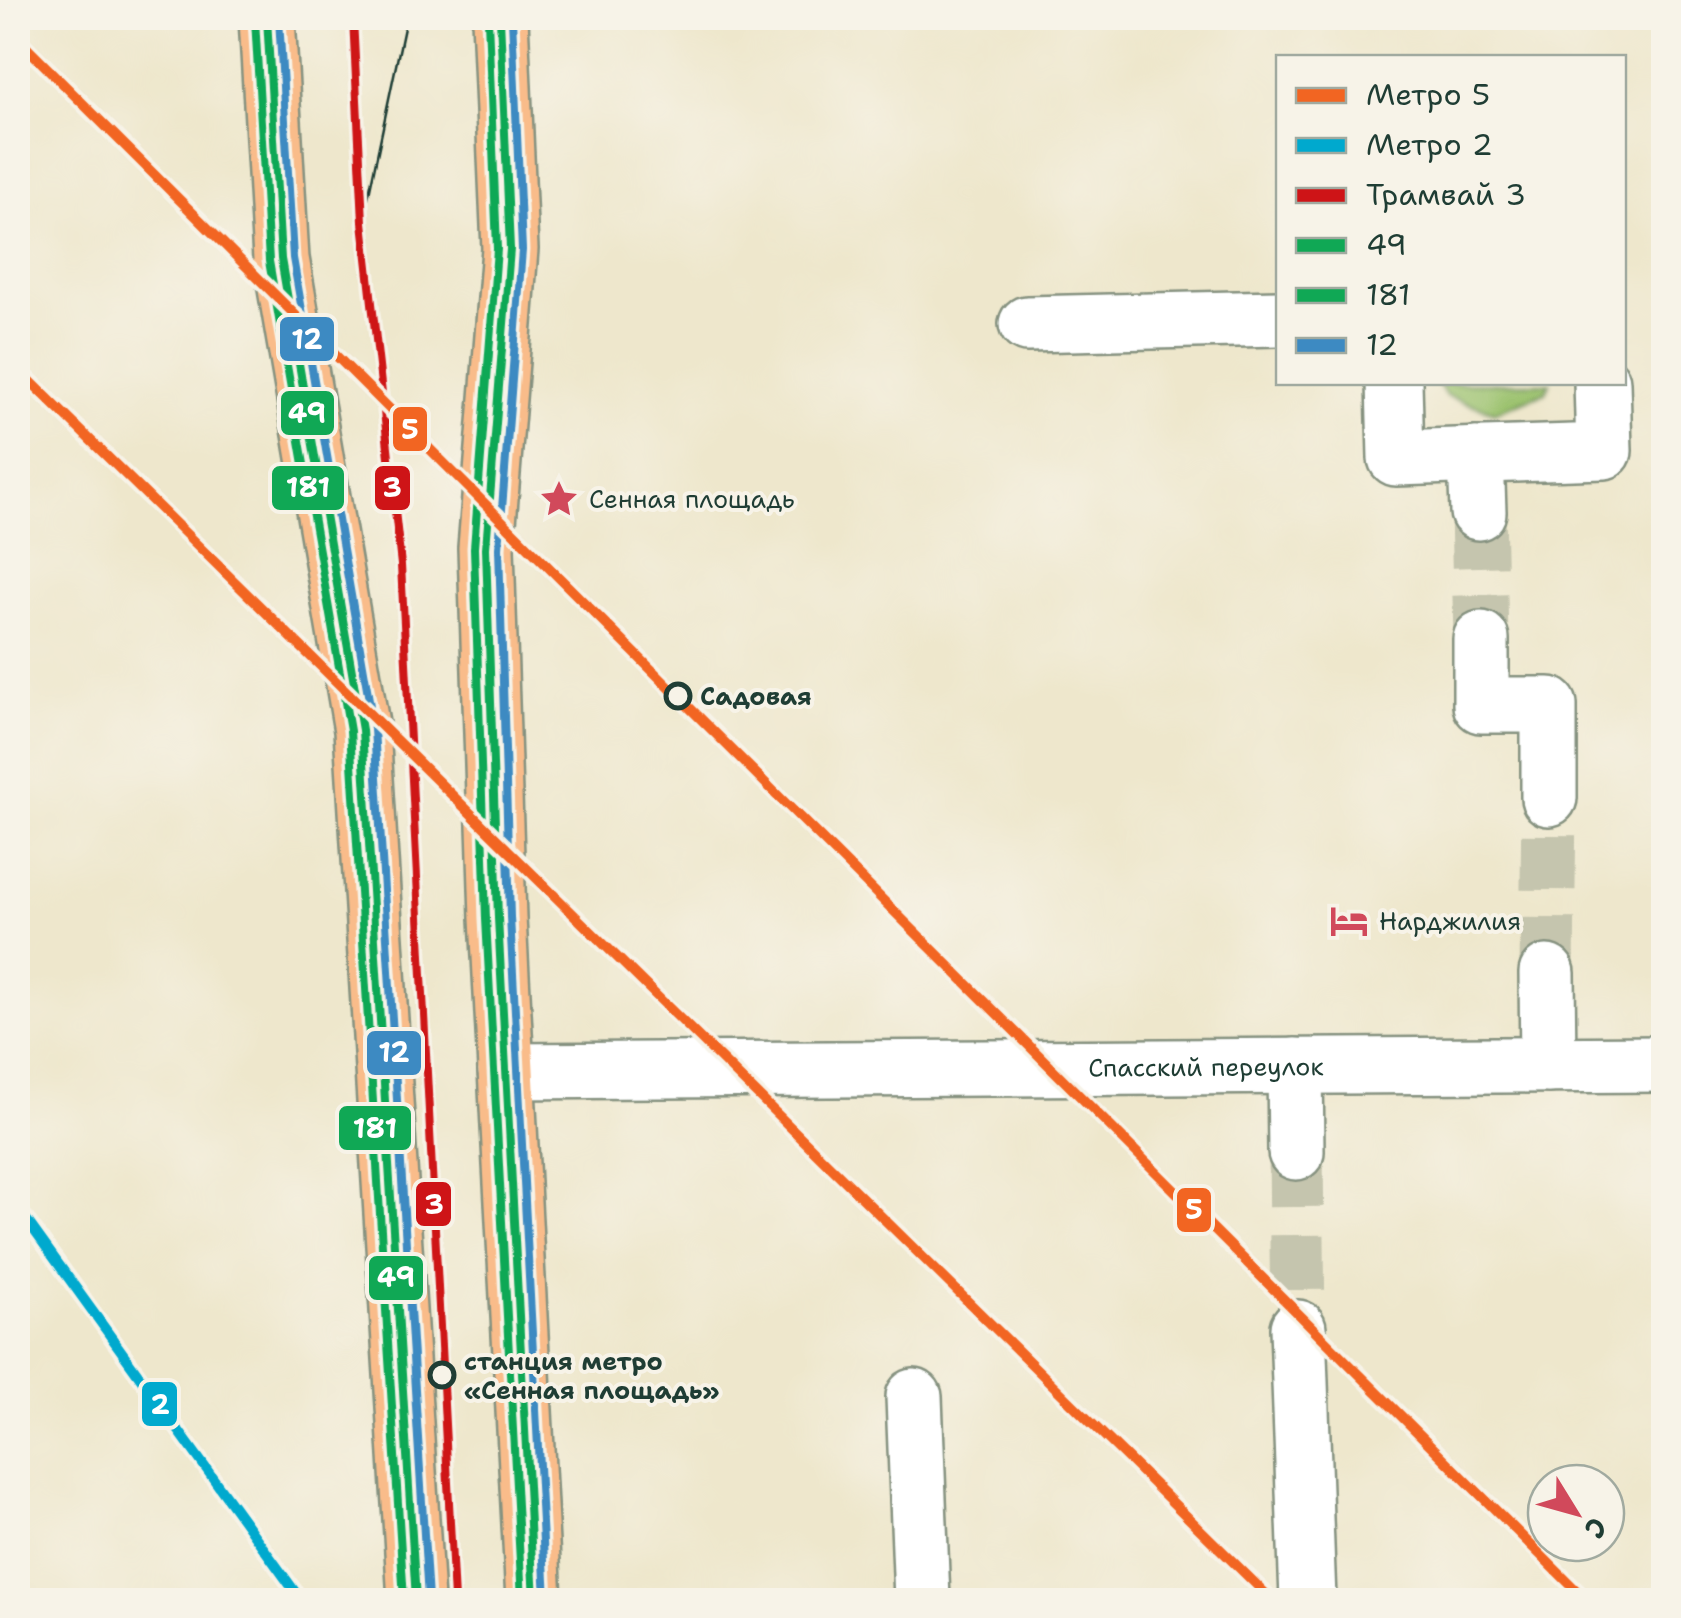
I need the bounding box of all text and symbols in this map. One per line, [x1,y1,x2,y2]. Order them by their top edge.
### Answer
legend [1276,55,1626,385]
text: Метро 5 [1366,74,1490,115]
text: Метро 2 [1366,124,1493,165]
text: Трамвай 3 [1366,174,1526,215]
text: 49 [1366,224,1407,265]
text: 181 [1366,274,1410,315]
line badge: 12 [278,315,336,363]
text: 12 [291,320,323,358]
text: 12 [1366,324,1398,365]
line badge: 49 [279,389,336,437]
text: 49 [288,394,326,432]
line badge: 5 [391,405,429,453]
text: 5 [401,410,419,448]
line badge: 181 [270,464,346,512]
line badge: 3 [373,464,412,512]
text: 181 [286,468,330,506]
text: 3 [382,468,402,506]
place icon: Сенная площадь [538,478,580,520]
place label: Сенная площадь [589,482,795,516]
place label: Садовая [700,679,812,713]
marker: Садовая [665,683,691,709]
hotel icon: Нарджилия [1328,900,1370,942]
place label: Нарджилия [1379,904,1521,938]
line badge: 12 [365,1029,423,1077]
text: 12 [378,1033,410,1071]
street label: Спасский переулок [1088,1049,1324,1084]
line badge: 181 [337,1104,413,1152]
text: 181 [353,1109,397,1147]
line badge: 3 [414,1180,453,1228]
text: 3 [424,1185,444,1223]
line badge: 5 [1175,1186,1213,1234]
text: 5 [1185,1190,1203,1228]
line badge: 49 [367,1254,425,1302]
text: 49 [377,1258,415,1296]
place label: станция метро «Сенная площадь» [464,1344,719,1407]
marker: станция метро «Сенная площадь» [429,1362,455,1388]
line badge: 2 [140,1380,179,1428]
text: 2 [150,1385,170,1423]
north arrow [1526,1463,1626,1563]
text: С [1576,1510,1616,1546]

